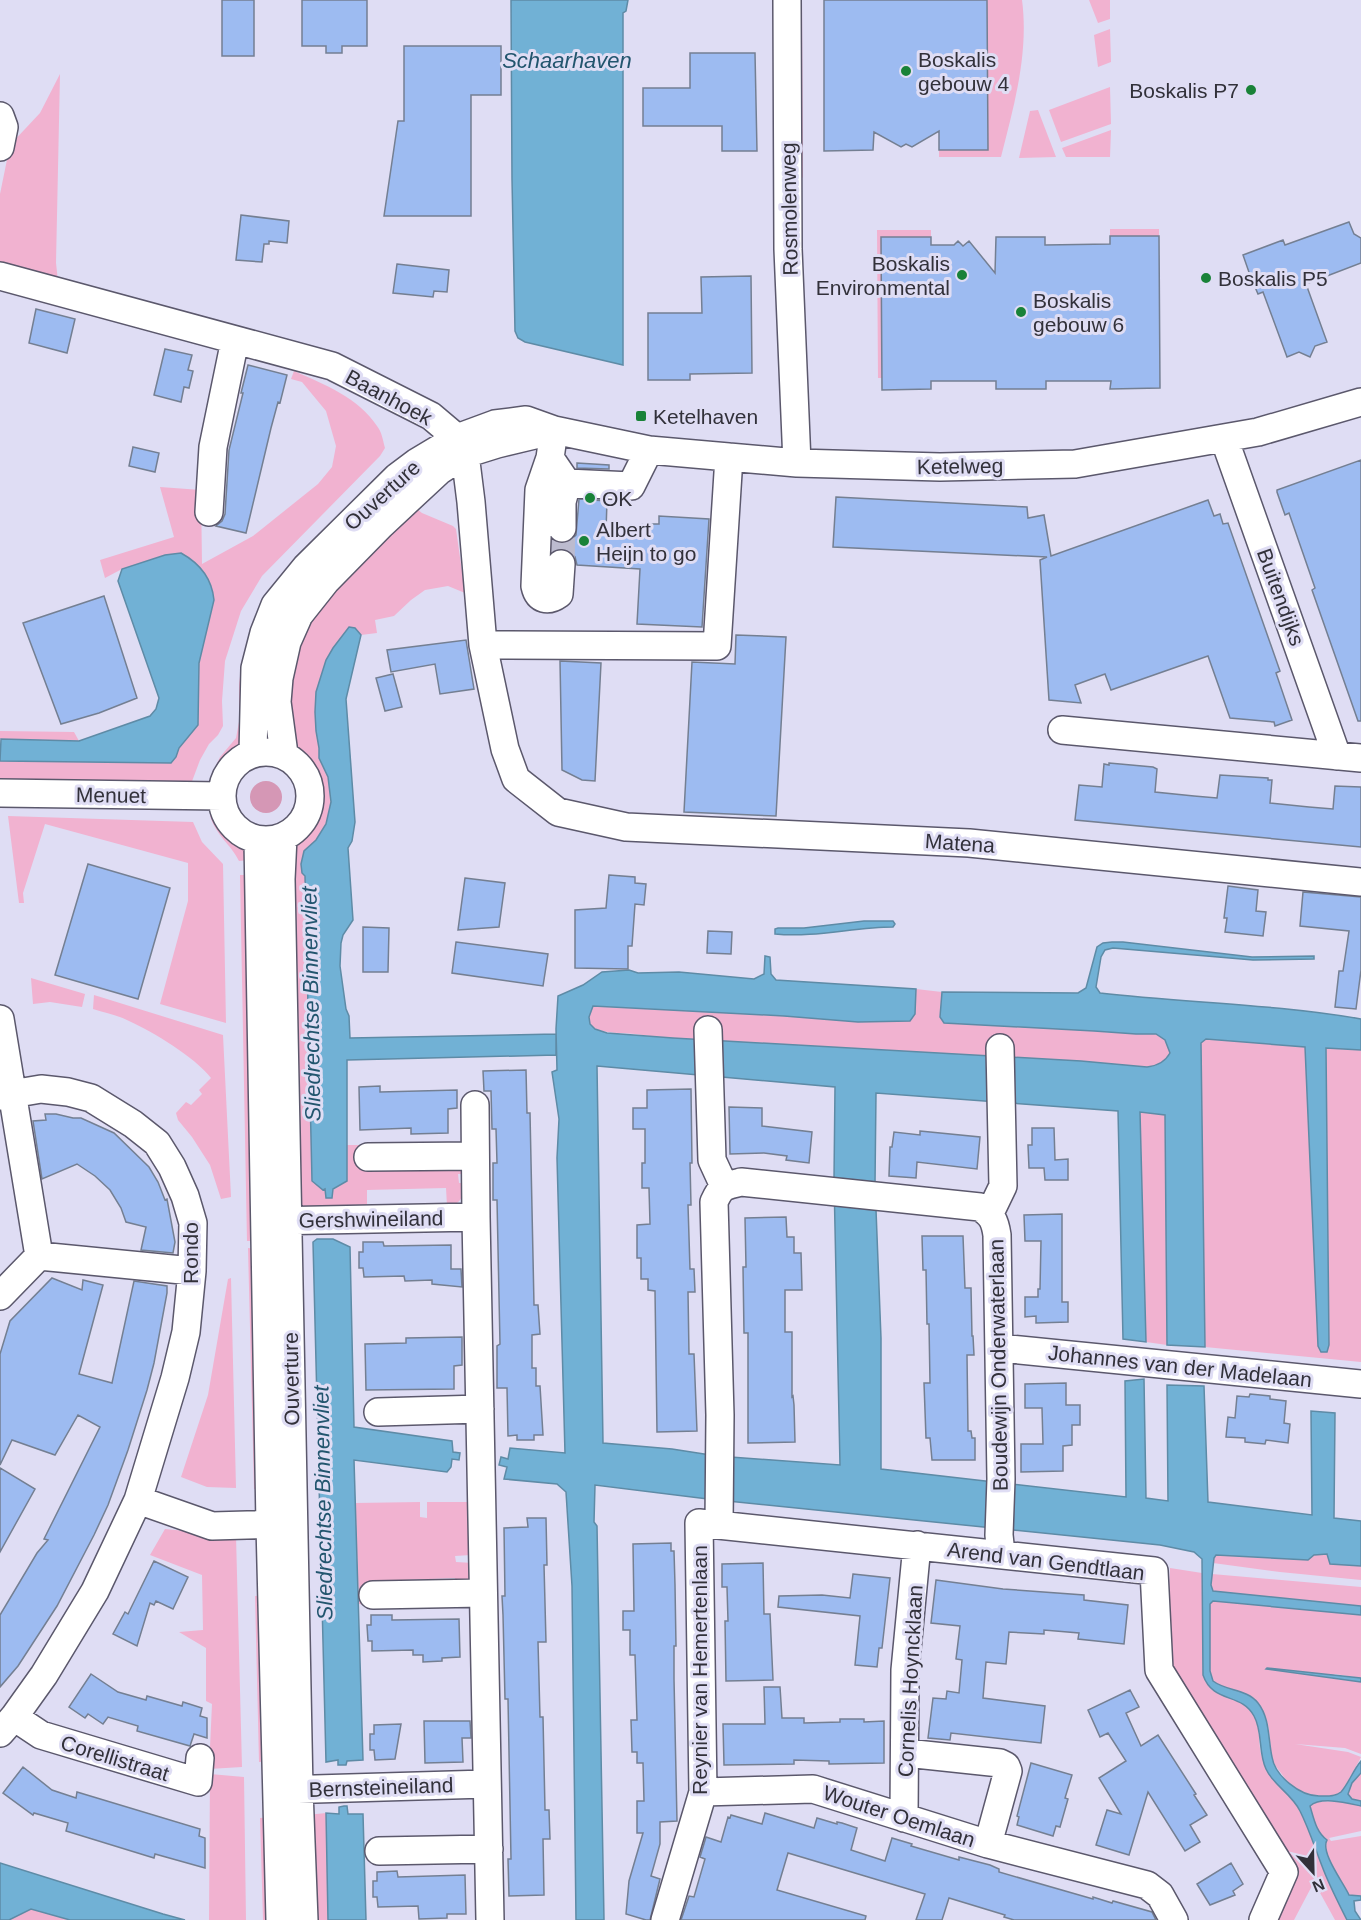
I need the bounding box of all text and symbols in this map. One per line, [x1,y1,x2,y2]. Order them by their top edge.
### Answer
water label: Schaarhaven [502,48,632,73]
place label: Boskalis gebouw 4 [918,48,1009,95]
marker: Boskalis gebouw 4 [899,64,913,78]
place label: Boskalis P7 [1129,79,1239,102]
marker: Boskalis P7 [1244,83,1258,97]
street label: Rosmolenweg [776,142,802,276]
place label: Boskalis Environmental [816,252,950,299]
place label: Boskalis P5 [1218,267,1328,290]
marker: Boskalis Environmental [955,268,969,282]
marker: Boskalis P5 [1199,271,1213,285]
place label: Boskalis gebouw 6 [1033,289,1124,336]
marker: Boskalis gebouw 6 [1014,305,1028,319]
street label: Baanhoek [342,365,437,430]
place label: Ketelhaven [653,405,758,428]
marker: Ketelhaven [634,409,648,423]
street label: Ketelweg [917,454,1003,478]
street label: Ouverture [340,455,424,535]
place label: OK [602,487,632,510]
marker: OK [583,491,597,505]
place label: Albert Heijn to go [596,518,696,565]
marker: Albert Heijn to go [577,534,591,548]
street label: Buitendijks [1253,545,1309,649]
street label: Menuet [76,783,146,807]
street label: Matena [924,829,996,857]
water label: Sliedrechtse Binnenvliet [296,886,326,1122]
street label: Gershwineiland [298,1206,444,1232]
street label: Rondo [179,1222,202,1284]
street label: Boudewijn Onderwaterlaan [984,1239,1012,1491]
street label: Ouverture [279,1332,303,1426]
street label: Johannes van der Madelaan [1047,1341,1313,1391]
water label: Sliedrechtse Binnenvliet [308,1385,338,1621]
street label: Arend van Gendtlaan [946,1537,1146,1585]
street label: Reynier van Hemertenlaan [688,1545,711,1795]
street label: Cornelis Hoyncklaan [893,1584,927,1778]
street label: Corellistraat [58,1731,172,1785]
street label: Bernsteineiland [308,1773,454,1801]
street label: Wouter Oemlaan [820,1781,978,1851]
north arrow [1283,1842,1343,1902]
text: N [1310,1875,1327,1895]

